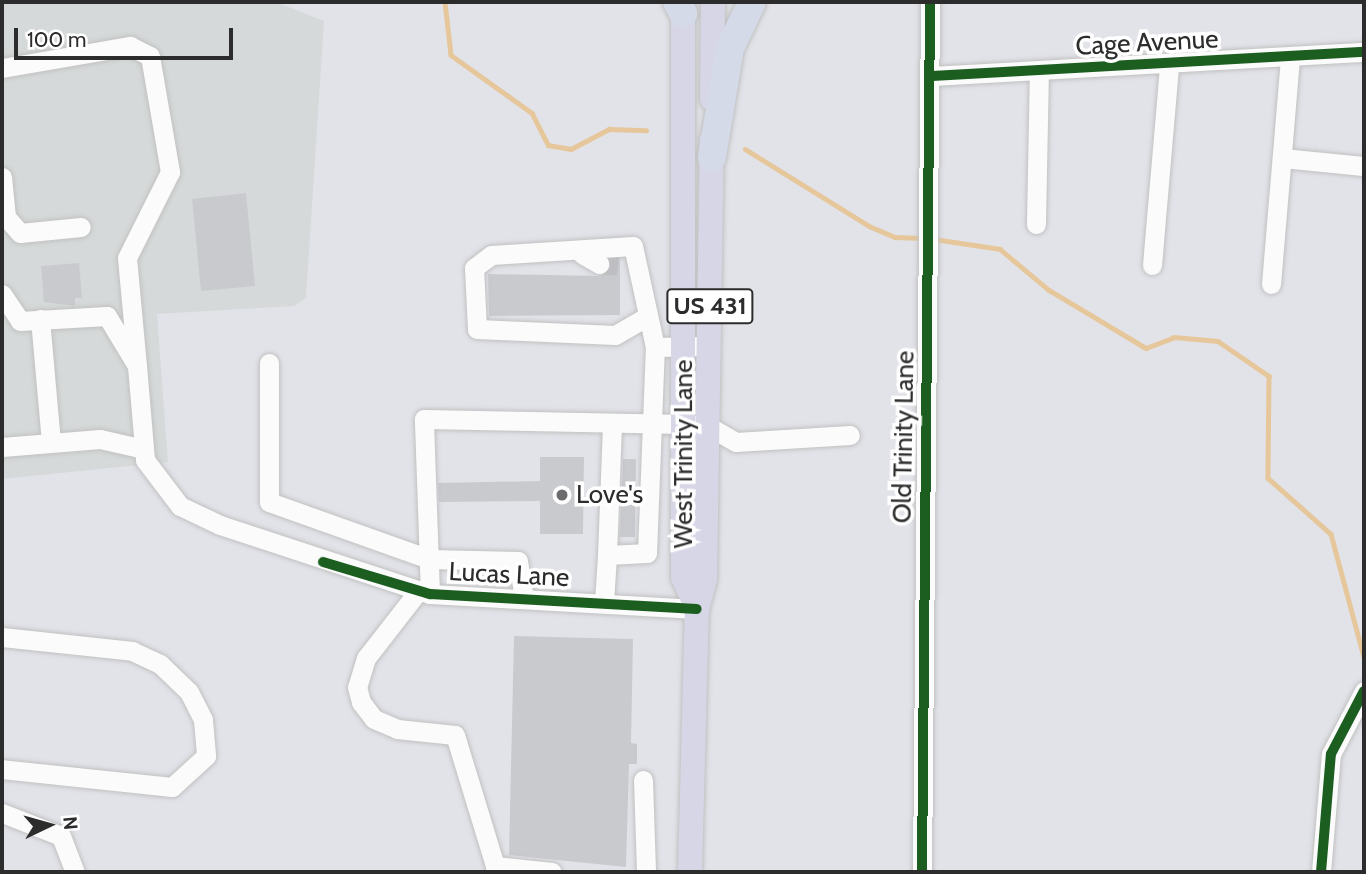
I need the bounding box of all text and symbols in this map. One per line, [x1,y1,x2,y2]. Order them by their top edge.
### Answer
scale bar [18,14,236,58]
street label: Cage Avenue [1075,24,1219,62]
text: 100 m [27,27,86,52]
road number: US 431 [666,286,754,326]
street label: Old Trinity Lane [887,350,921,524]
street label: West Trinity Lane [668,360,700,548]
place label: Love's [576,479,643,511]
marker: Love's [554,487,570,503]
street label: Lucas Lane [448,556,570,594]
north arrow [14,790,84,860]
text: N [58,815,82,831]

